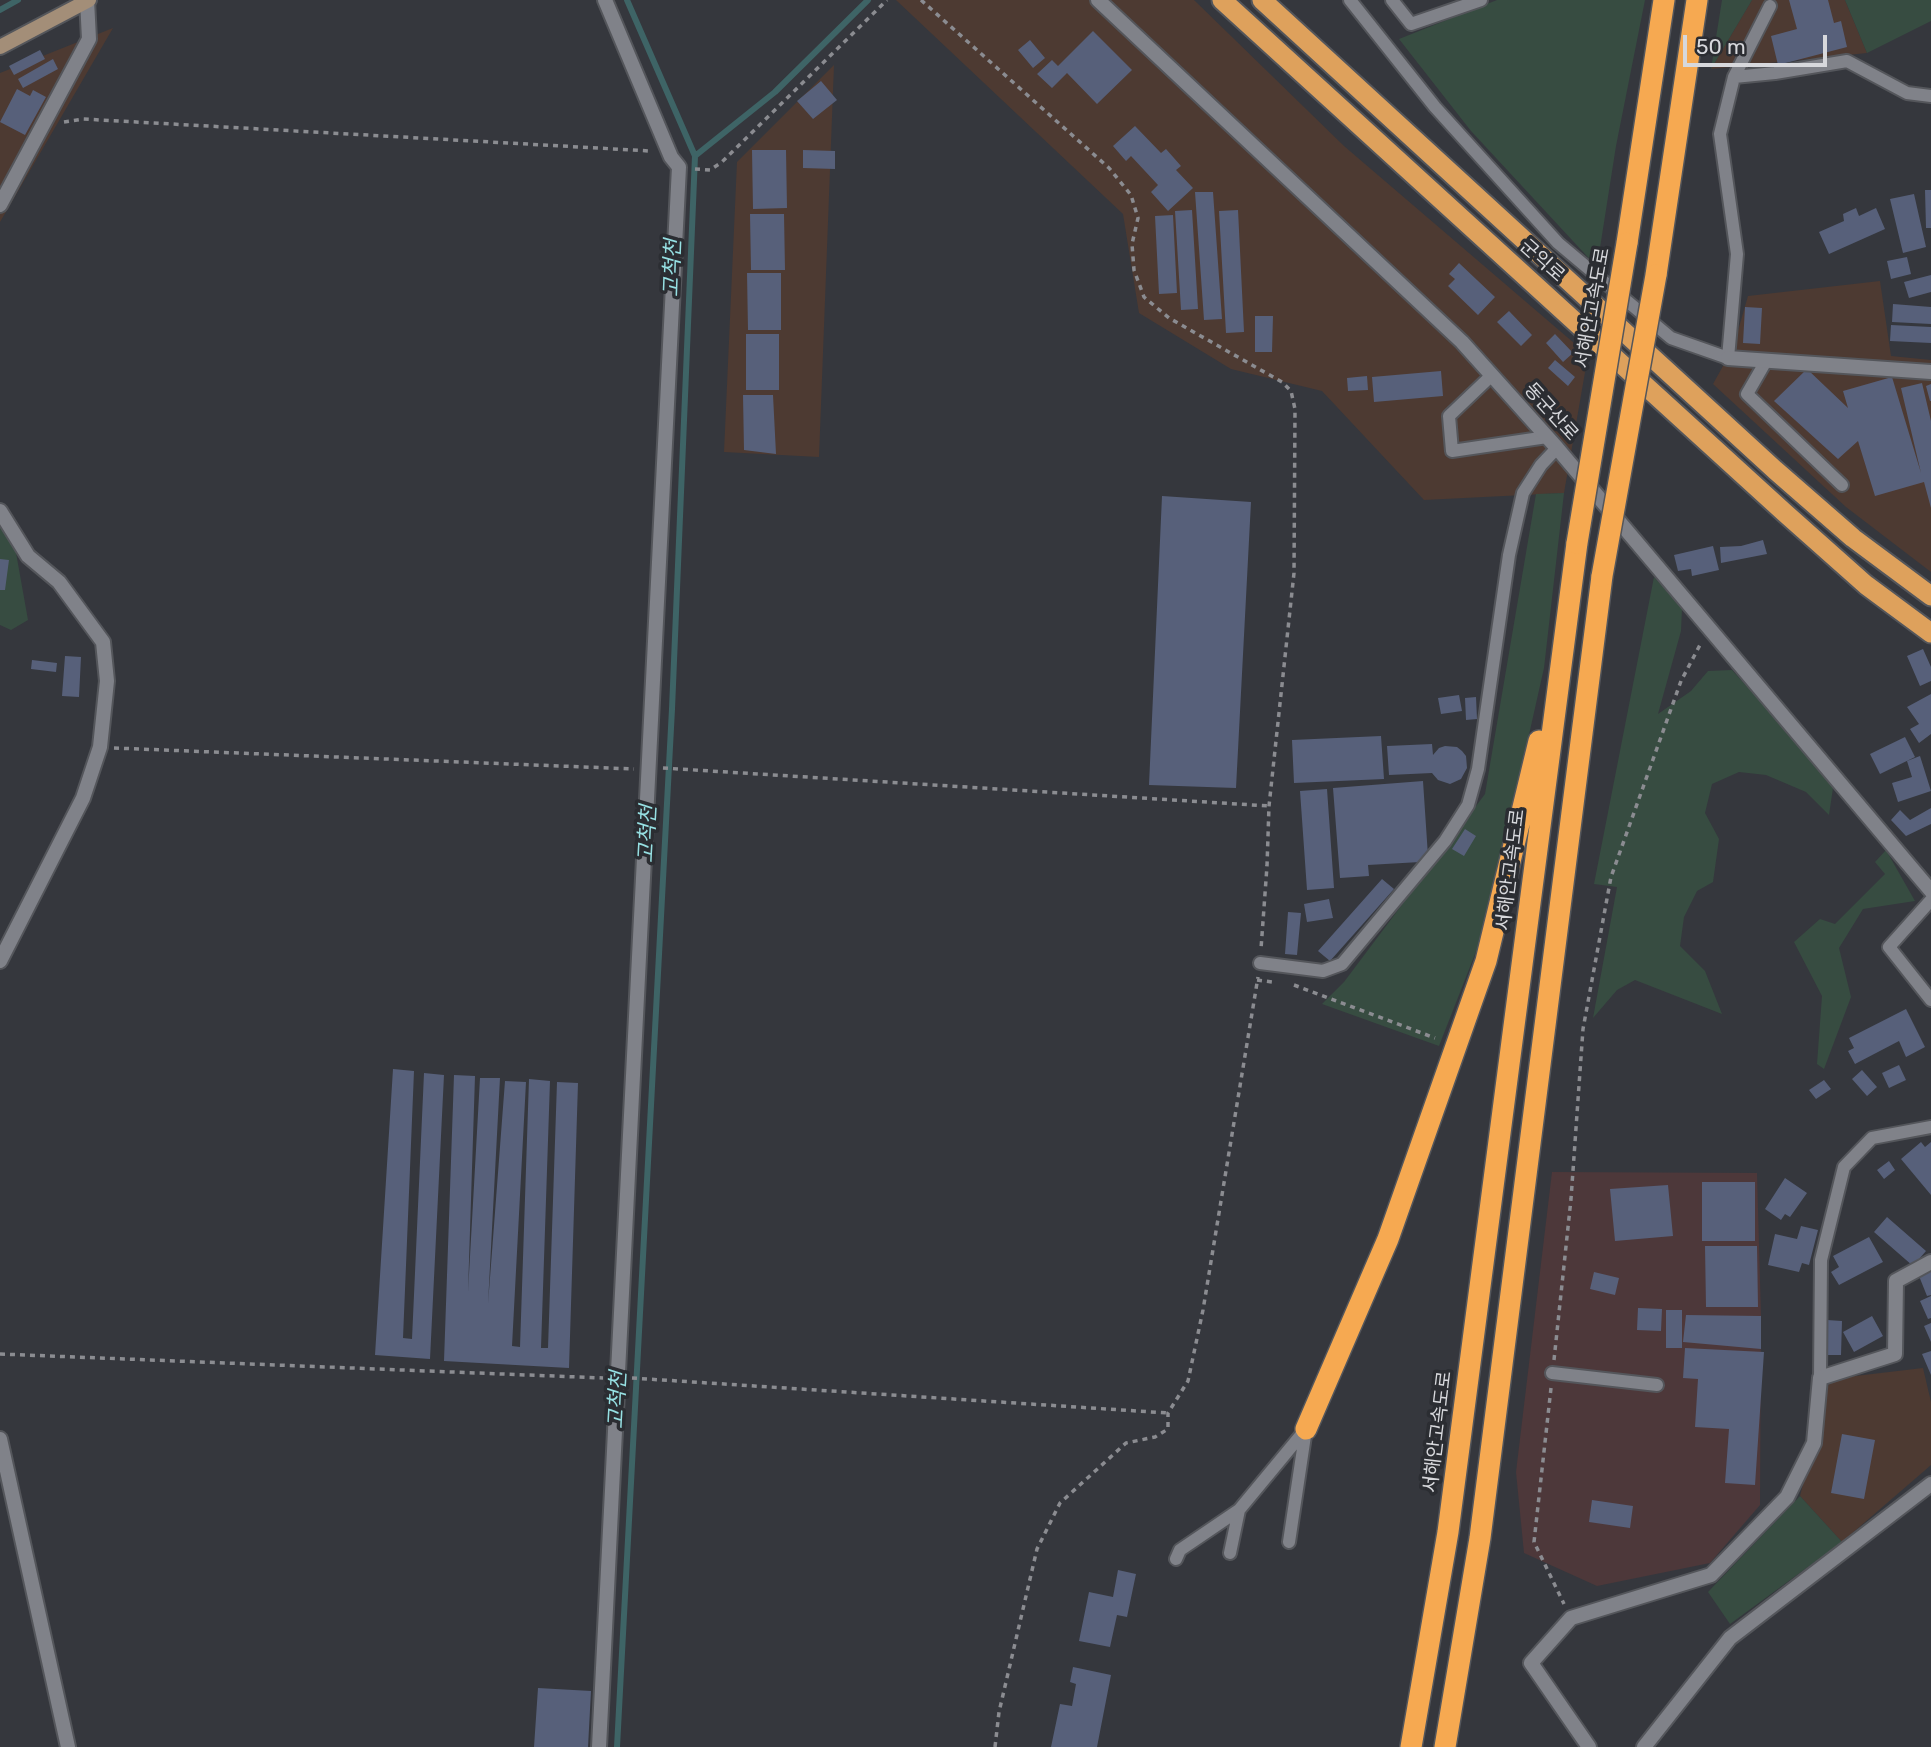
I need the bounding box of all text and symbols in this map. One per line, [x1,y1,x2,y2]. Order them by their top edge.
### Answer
scale bar [1686,21,1829,65]
text: 50 m [1696,34,1746,59]
street label: 군익로 [1515,235,1569,287]
water label: 고척천 [659,239,687,297]
street label: 서해안고속도로 [1571,246,1615,370]
street label: 동군산로 [1519,378,1583,446]
water label: 고척천 [634,804,662,864]
street label: 서해안고속도로 [1492,808,1530,932]
water label: 고척천 [604,1370,632,1430]
street label: 서해안고속도로 [1419,1370,1457,1494]

